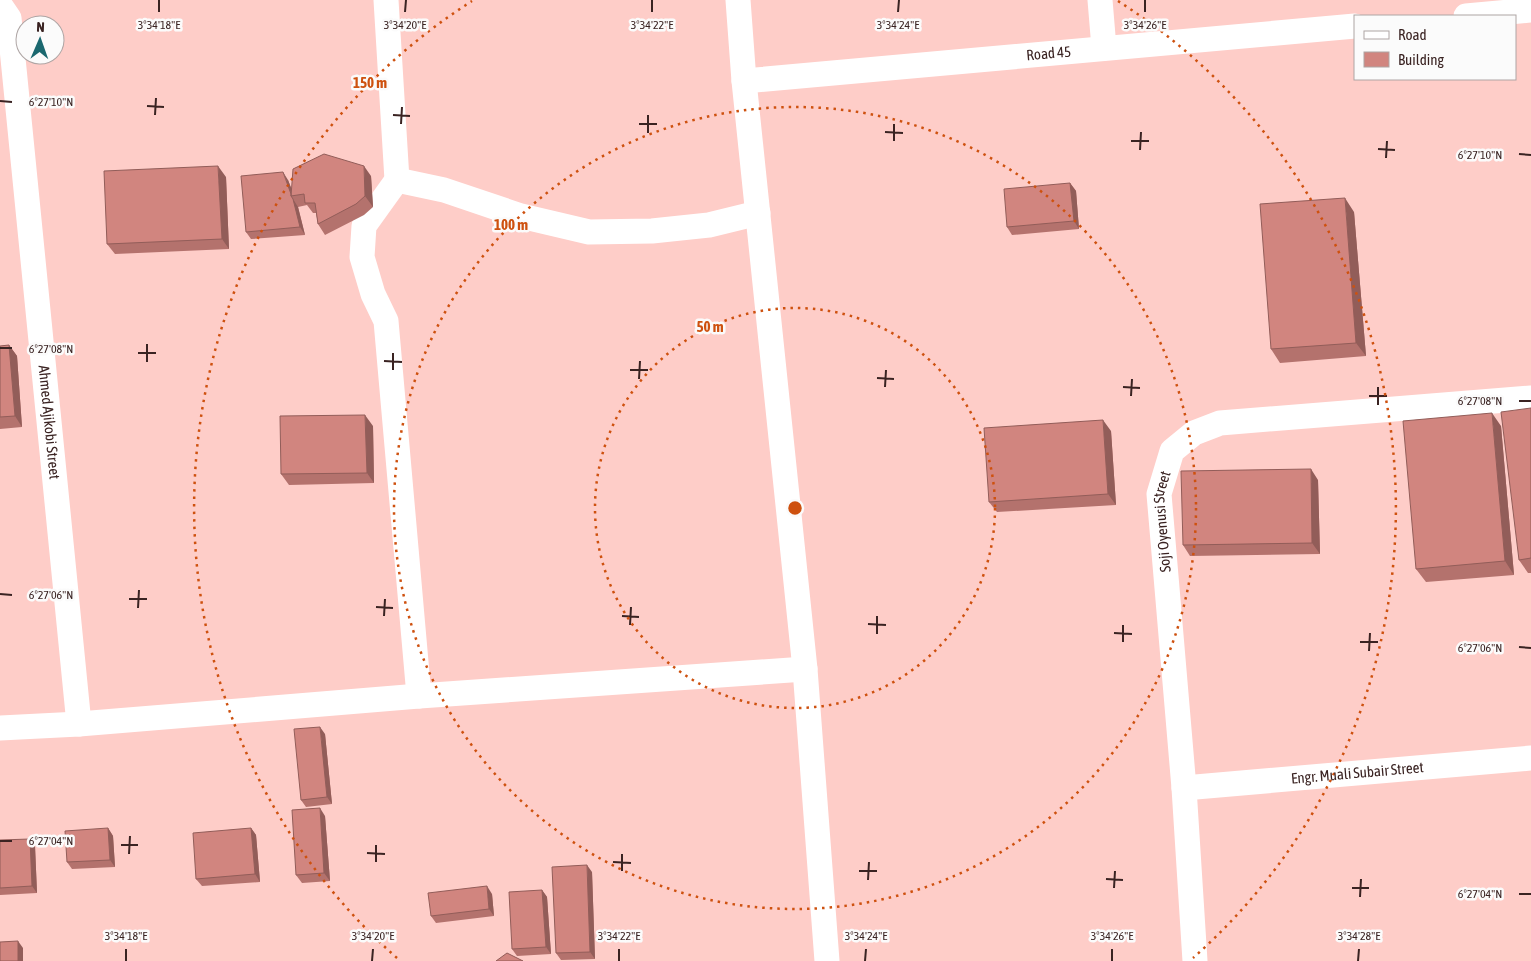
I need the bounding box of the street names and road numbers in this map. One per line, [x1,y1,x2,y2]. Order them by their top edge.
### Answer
street label: Road 45 [1026,43,1072,64]
street label: Ahmed Ajikobi Street [35,364,64,480]
street label: Soji Oyenusi Street [1150,469,1174,573]
street label: Engr. Muali Subair Street [1290,758,1424,787]

